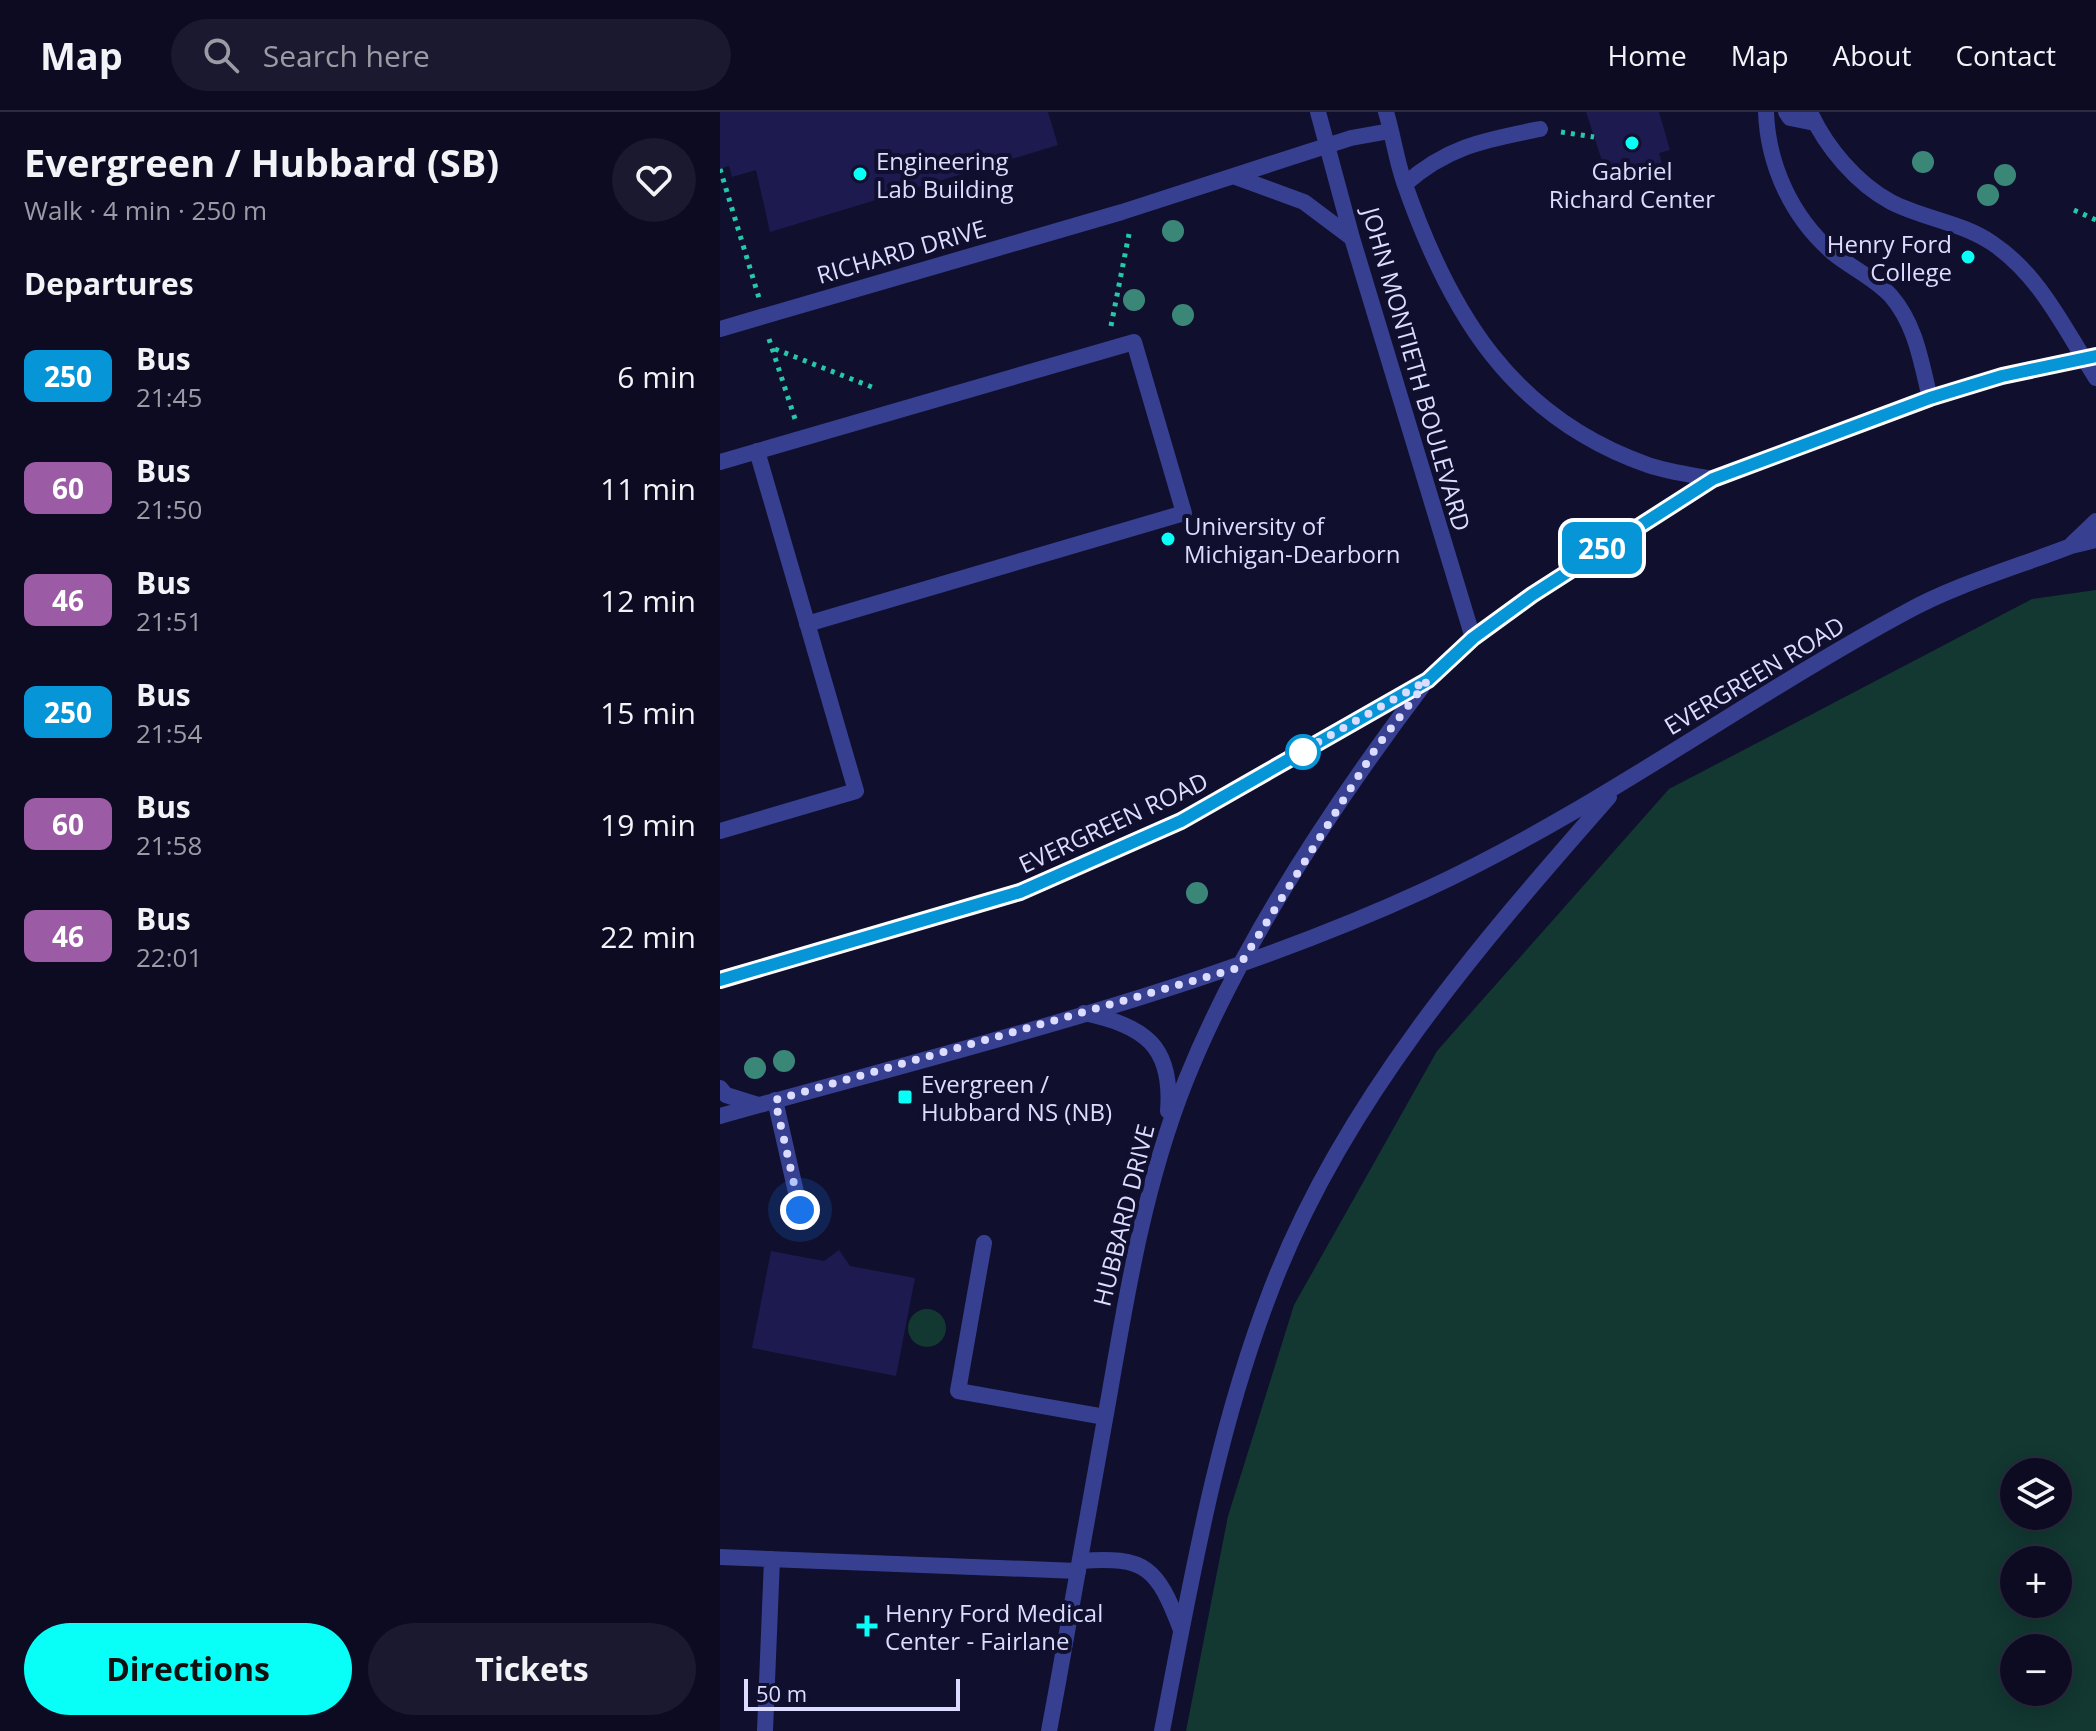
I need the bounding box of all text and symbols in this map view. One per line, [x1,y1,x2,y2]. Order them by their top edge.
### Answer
search box [171,19,731,91]
text: Map [40,29,123,81]
icon: search [199,33,243,77]
text: Search here [263,35,430,76]
text: Home [1608,36,1687,74]
text: Map [1731,36,1789,74]
text: About [1833,36,1911,74]
text: Contact [1955,36,2056,74]
marker: Gabriel Richard Center [1623,134,1641,152]
text: Evergreen / Hubbard (SB) [24,136,499,188]
button: heart [612,138,696,222]
place label: Engineering Lab Building [876,144,1014,205]
place label: Gabriel Richard Center [1549,154,1715,215]
marker: Engineering Lab Building [851,165,869,183]
text: Walk · 4 min · 250 m [24,192,267,228]
street label: JOHN MONTIETH BOULEVARD [1354,201,1479,535]
street label: RICHARD DRIVE [813,211,989,291]
place label: Henry Ford College [1827,227,1952,288]
marker: Henry Ford College [1959,248,1977,266]
text: Departures [24,263,194,304]
text: Bus [136,338,191,379]
text: 6 min [617,356,696,397]
text: 250 [44,357,92,395]
text: 21:45 [136,379,202,415]
text: Bus [136,450,191,491]
text: 11 min [600,468,696,509]
text: 60 [52,469,84,507]
text: 21:50 [136,491,202,527]
place label: University of Michigan-Dearborn [1184,509,1400,570]
line badge: 250 [1556,522,1648,574]
text: 250 [1578,529,1626,567]
marker: University of Michigan-Dearborn [1159,530,1177,548]
text: Bus [136,562,191,603]
text: 12 min [600,580,696,621]
text: 46 [52,581,84,619]
text: 21:51 [136,603,202,639]
street label: EVERGREEN ROAD [1658,608,1850,742]
text: Bus [136,674,191,715]
text: 15 min [600,692,696,733]
text: 250 [44,693,92,731]
text: 21:54 [136,715,202,751]
unlabelled marker [1286,735,1320,769]
street label: EVERGREEN ROAD [1013,764,1213,880]
text: Bus [136,786,191,827]
text: 19 min [600,804,696,845]
text: 60 [52,805,84,843]
text: 21:58 [136,827,202,863]
text: Bus [136,898,191,939]
text: 22 min [600,916,696,957]
text: 46 [52,917,84,955]
text: 22:01 [136,939,202,975]
place label: Evergreen / Hubbard NS (NB) [921,1067,1112,1128]
marker: Evergreen / Hubbard NS (NB) [896,1088,914,1106]
street label: HUBBARD DRIVE [1084,1121,1162,1309]
your location [780,1190,820,1230]
map controls [2000,1458,2072,1706]
button: layers [2000,1458,2072,1530]
button: + [2000,1546,2072,1618]
place label: Henry Ford Medical Center - Fairlane [885,1596,1103,1657]
marker: Henry Ford Medical Center - Fairlane [856,1615,878,1637]
button: Directions [24,1623,352,1715]
button: Tickets [368,1623,696,1715]
button: − [2000,1634,2072,1706]
scale bar [744,1675,960,1711]
text: 50 m [756,1678,807,1708]

